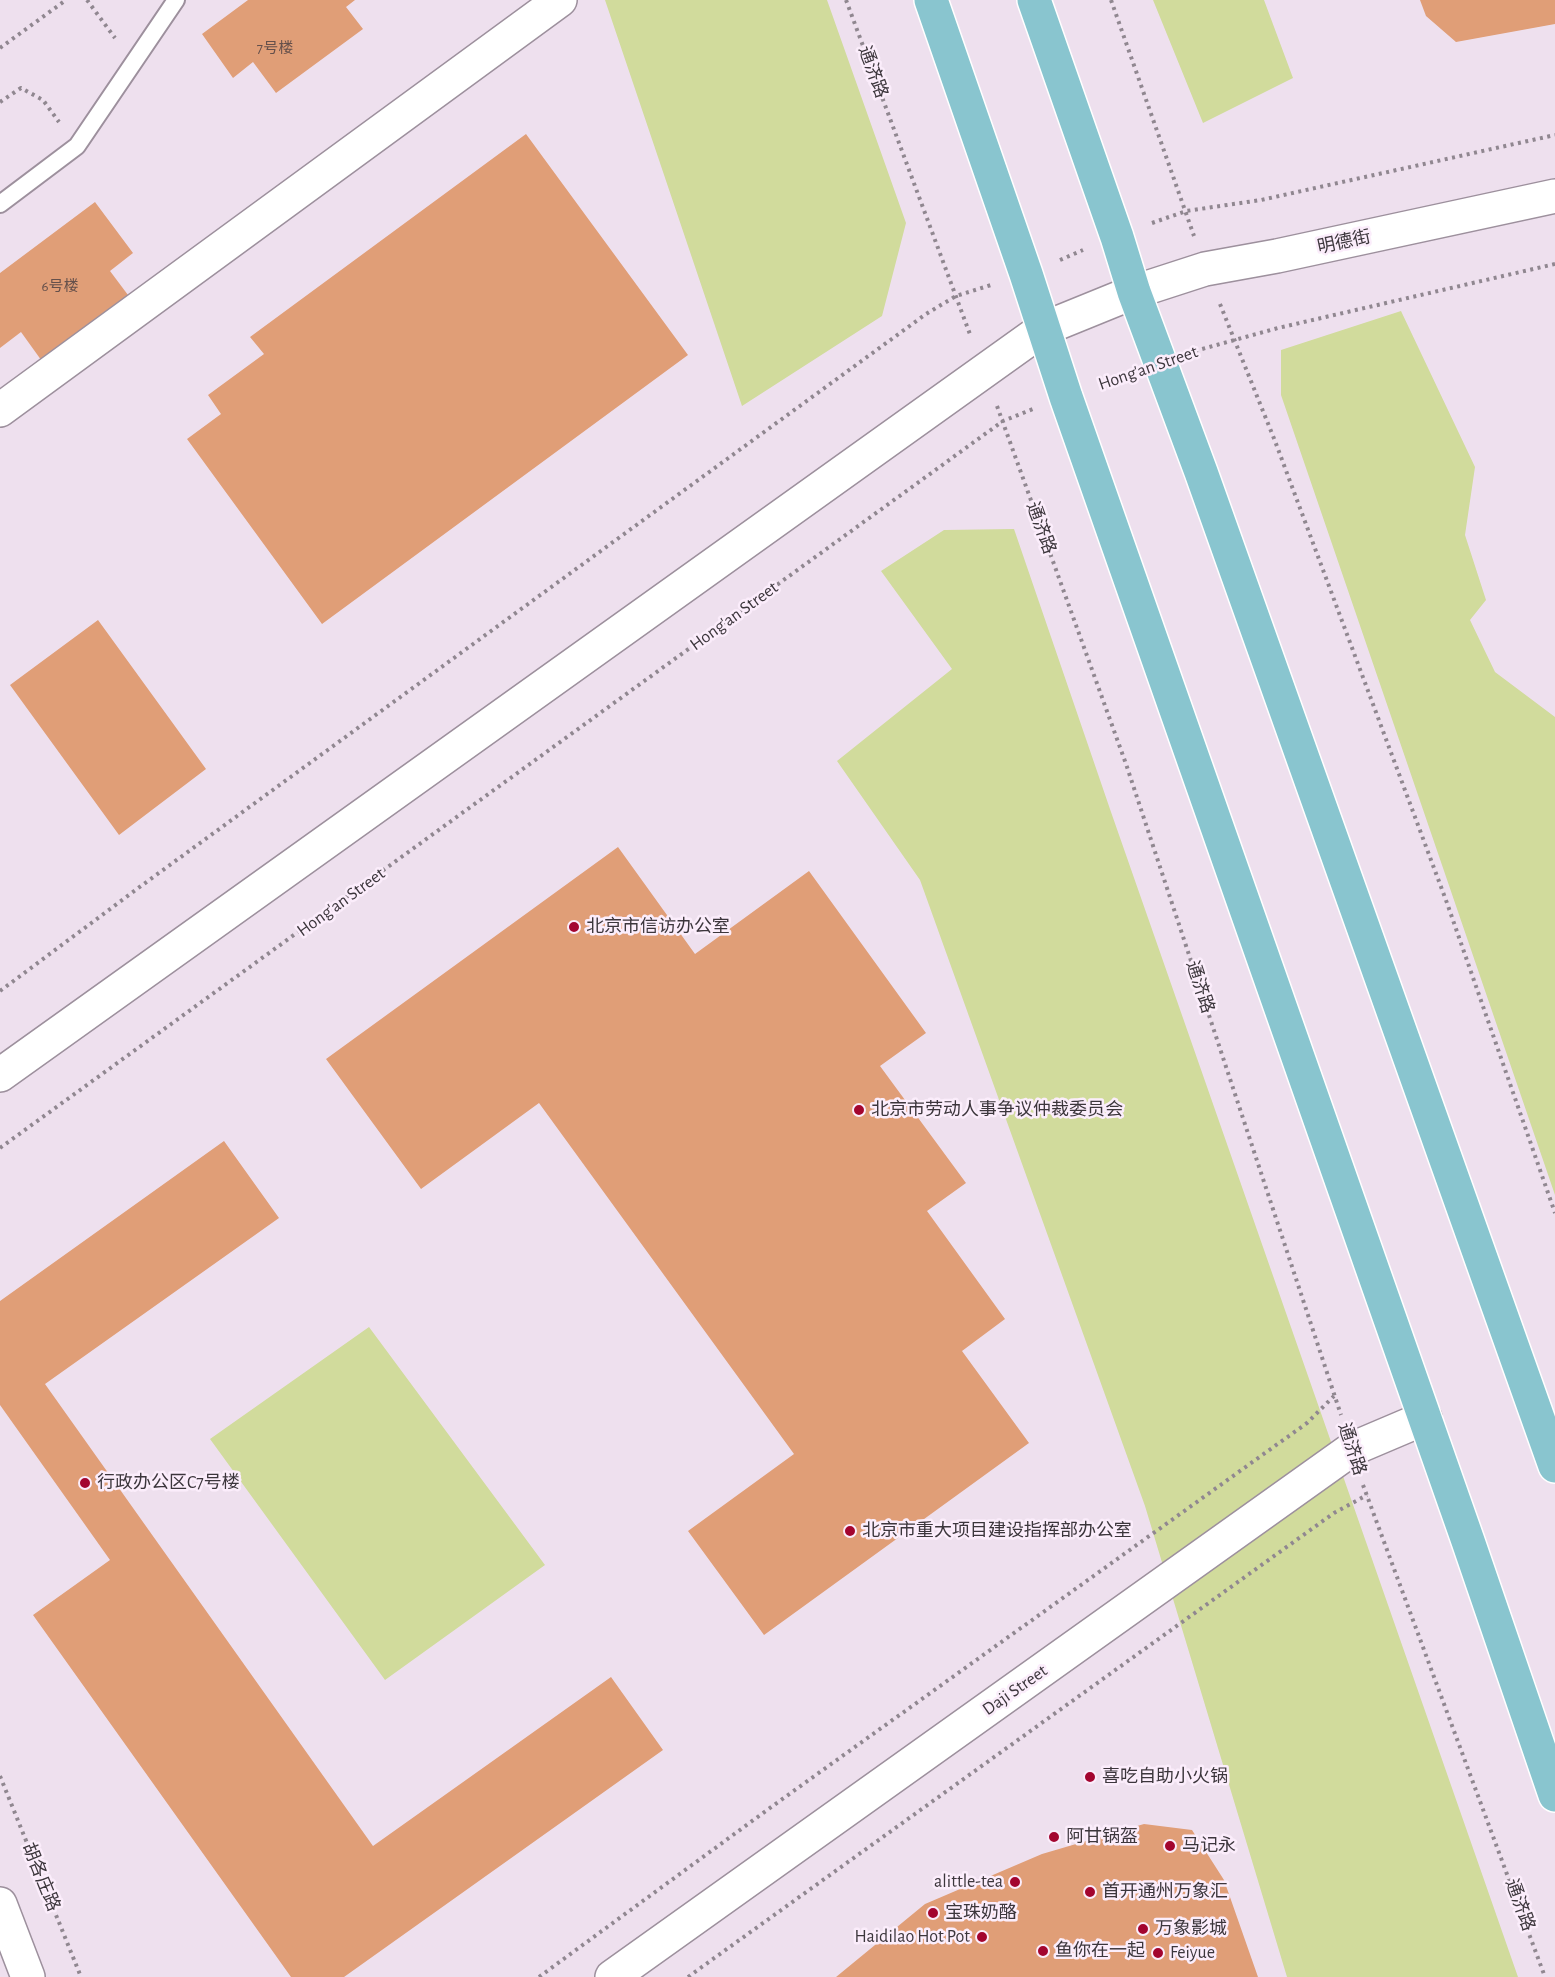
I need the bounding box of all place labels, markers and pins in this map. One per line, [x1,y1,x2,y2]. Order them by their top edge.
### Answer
place label: 北京市信访办公室 [586,916,730,938]
marker: 北京市信访办公室 [567,920,581,934]
place label: 北京市劳动人事争议仲裁委员会 [871,1099,1123,1121]
marker: 北京市劳动人事争议仲裁委员会 [852,1103,866,1117]
place label: 行政办公区C7号楼 [97,1472,240,1494]
marker: 行政办公区C7号楼 [78,1476,92,1490]
place label: 北京市重大项目建设指挥部办公室 [862,1520,1132,1542]
marker: 北京市重大项目建设指挥部办公室 [843,1524,857,1538]
place label: 喜吃自助小火锅 [1102,1766,1228,1788]
marker: 喜吃自助小火锅 [1083,1770,1097,1784]
place label: 阿甘锅盔 [1066,1826,1138,1848]
marker: 阿甘锅盔 [1047,1830,1061,1844]
place label: 马记永 [1182,1835,1236,1857]
marker: 马记永 [1163,1839,1177,1853]
place label: alittle-tea [934,1871,1003,1893]
marker: alittle-tea [1008,1875,1022,1889]
place label: 首开通州万象汇 [1102,1881,1228,1903]
marker: 首开通州万象汇 [1083,1885,1097,1899]
place label: 宝珠奶酪 [945,1902,1017,1924]
marker: 宝珠奶酪 [926,1906,940,1920]
place label: 万象影城 [1155,1918,1227,1940]
marker: 万象影城 [1136,1922,1150,1936]
place label: Haidilao Hot Pot [854,1926,970,1948]
marker: Haidilao Hot Pot [975,1930,989,1944]
place label: 鱼你在一起 [1055,1940,1145,1962]
place label: Feiyue [1170,1942,1215,1964]
marker: 鱼你在一起 [1036,1944,1050,1958]
marker: Feiyue [1151,1946,1165,1960]

